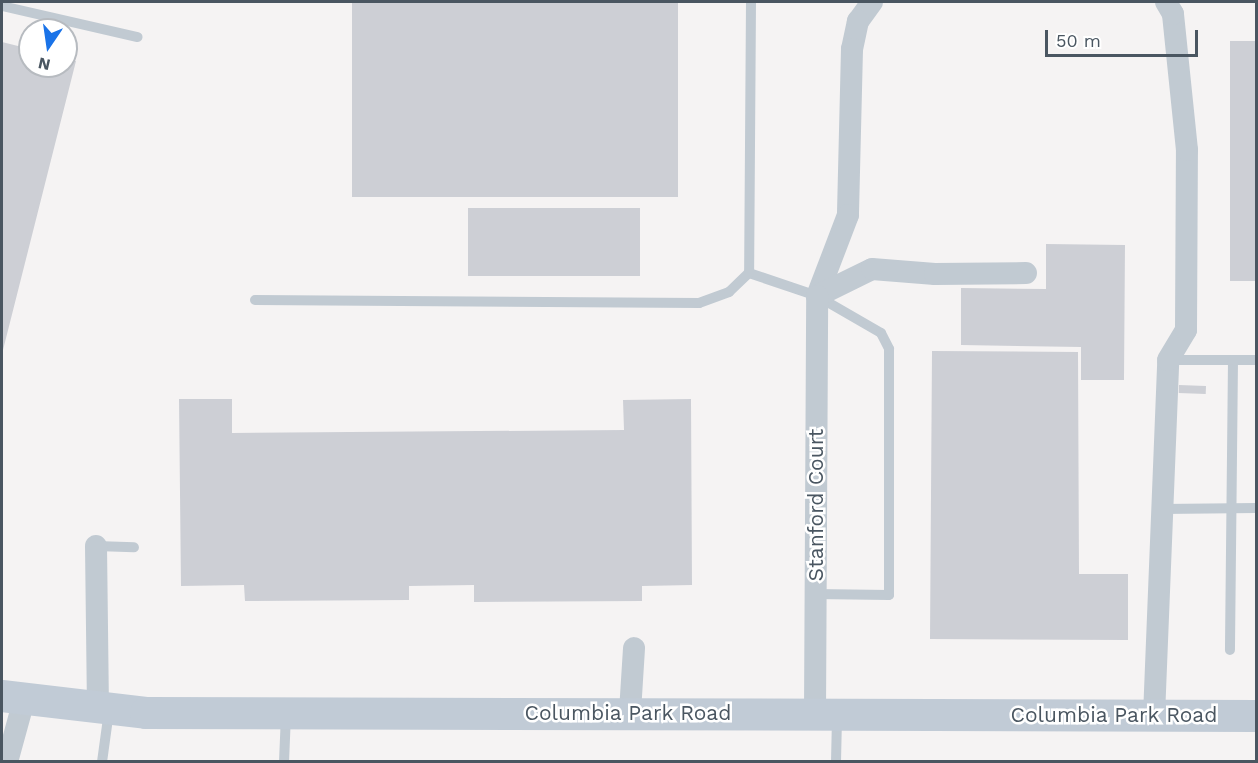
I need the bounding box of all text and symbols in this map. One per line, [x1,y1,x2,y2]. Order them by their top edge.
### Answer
north arrow [18,18,78,78]
scale bar [1048,18,1201,56]
text: 50 m [1056,30,1101,51]
text: N [36,53,52,75]
street label: Stanford Court [803,429,829,581]
street label: Columbia Park Road [524,700,732,726]
street label: Columbia Park Road [1010,702,1218,728]

